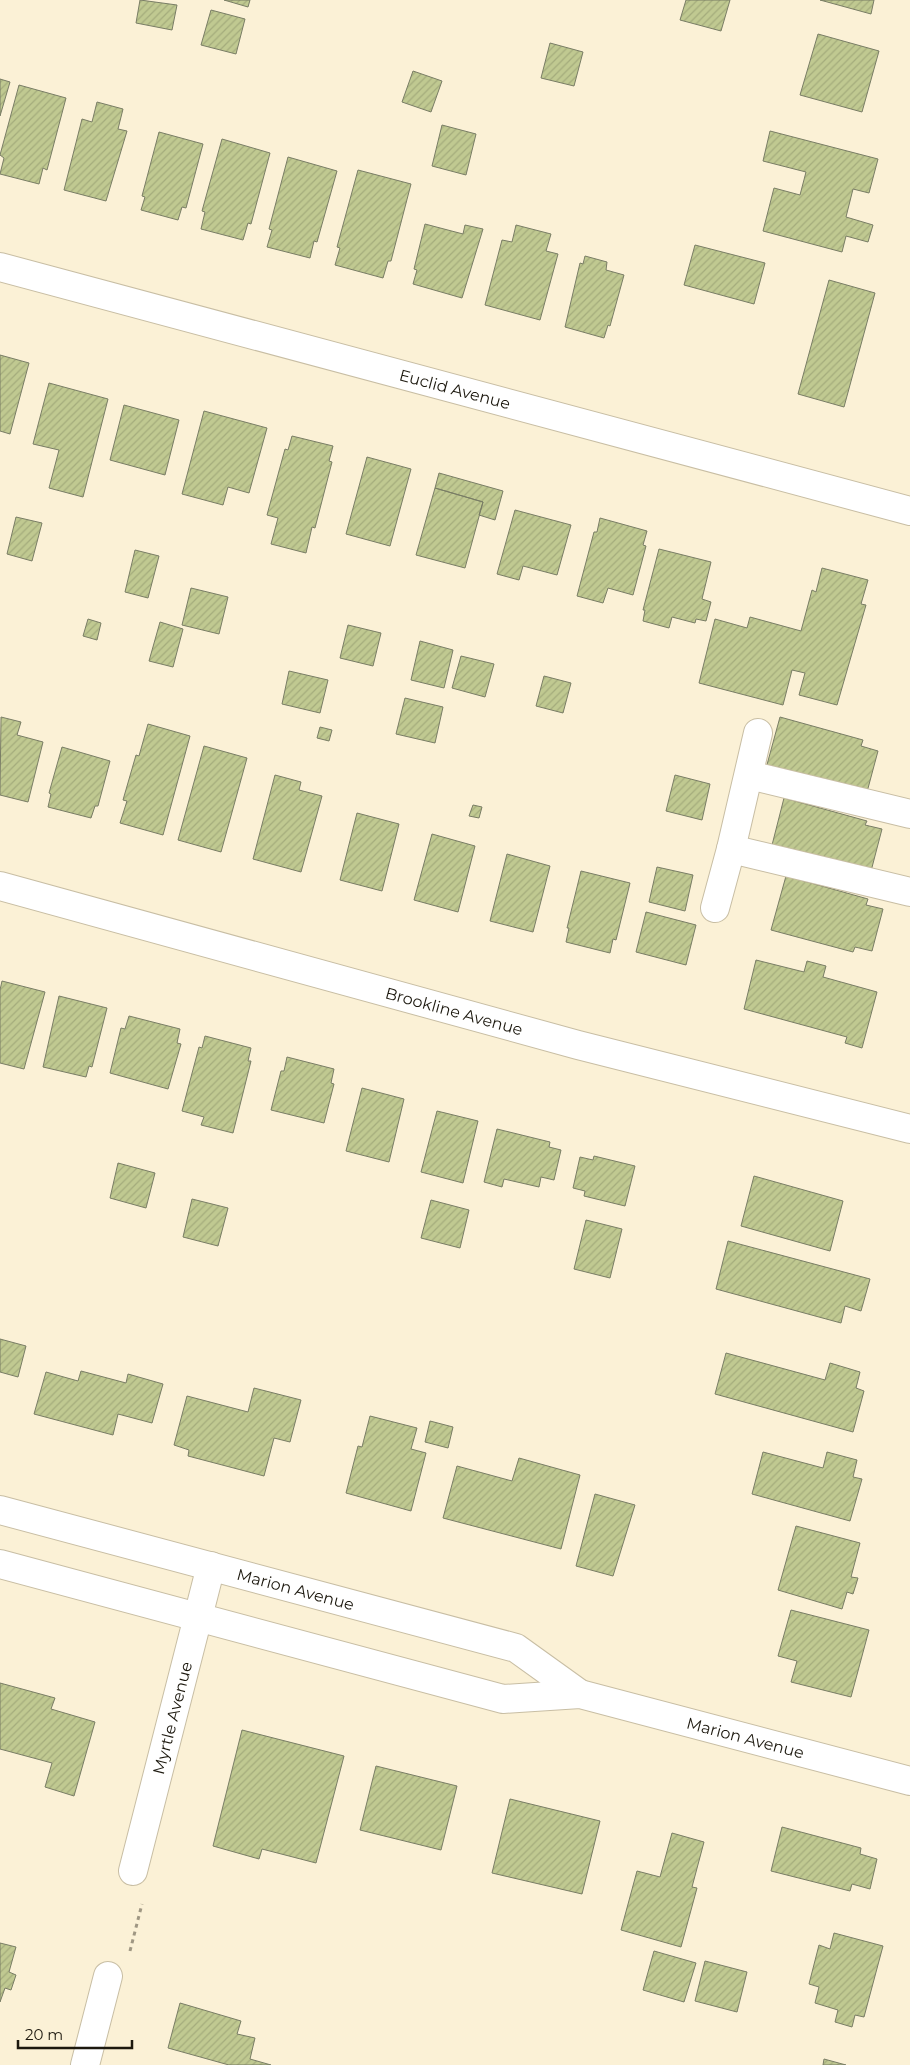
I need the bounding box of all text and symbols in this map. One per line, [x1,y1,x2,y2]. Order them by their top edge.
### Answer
street label: Euclid Avenue [397,365,512,413]
street label: Brookline Avenue [383,983,525,1039]
street label: Marion Avenue [235,1565,356,1614]
street label: Myrtle Avenue [149,1660,196,1776]
street label: Marion Avenue [684,1713,806,1763]
scale bar [18,2018,131,2050]
text: 20 m [25,2025,63,2044]

